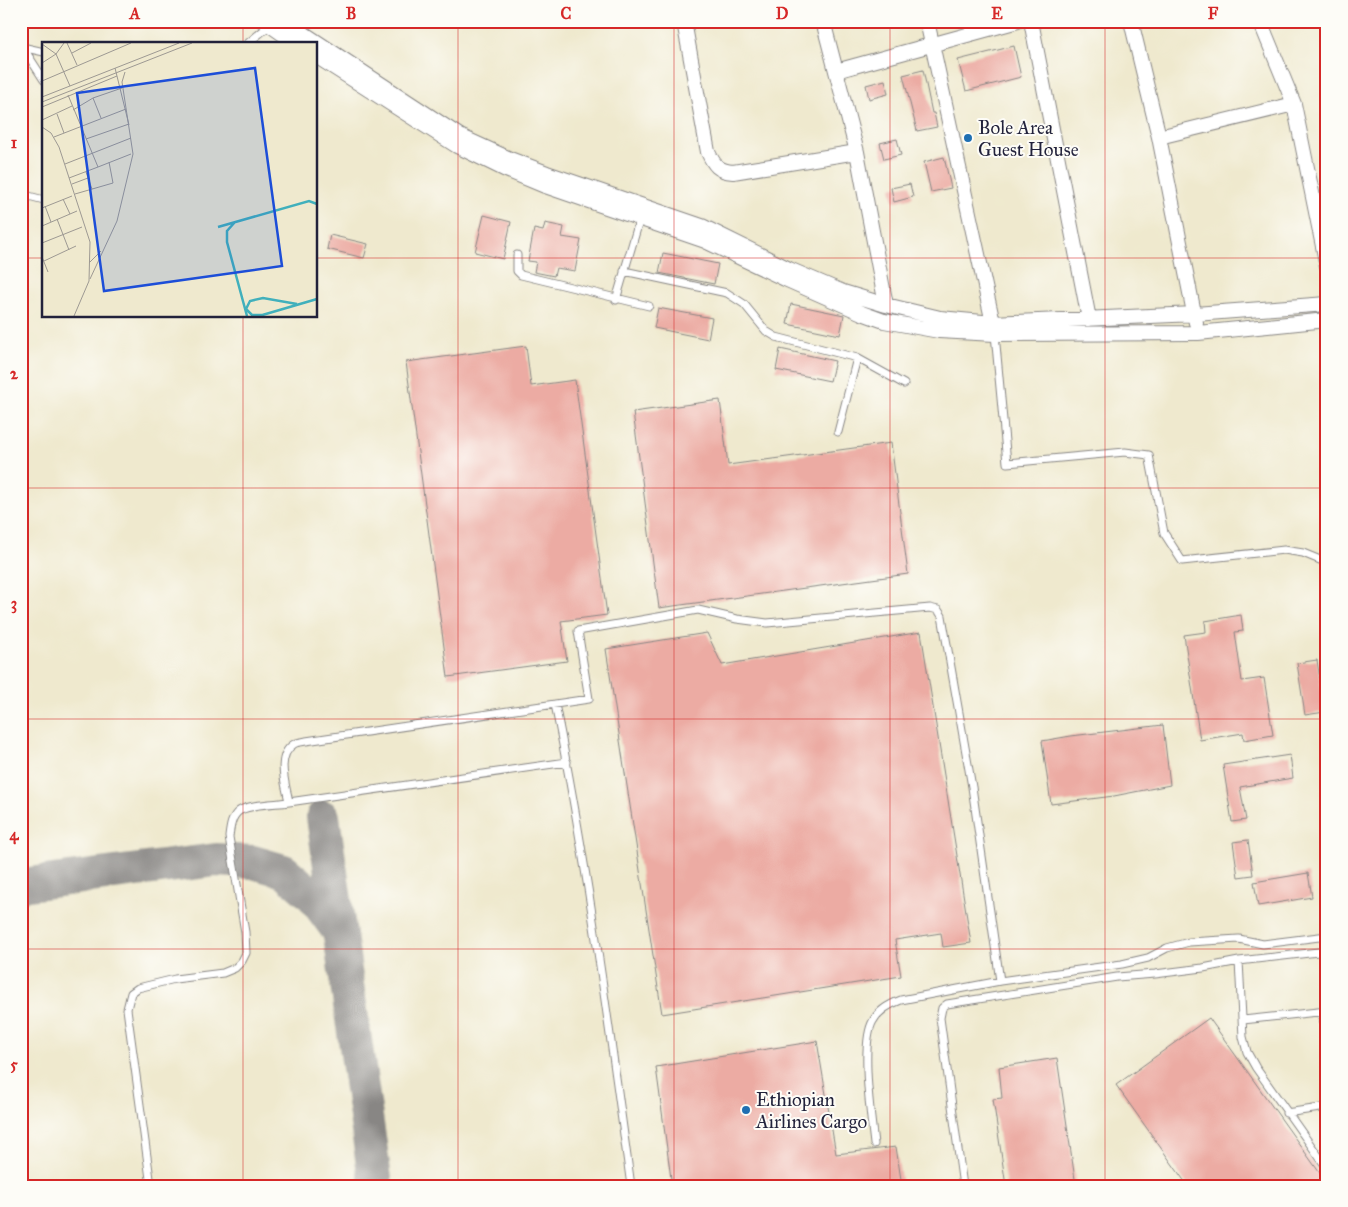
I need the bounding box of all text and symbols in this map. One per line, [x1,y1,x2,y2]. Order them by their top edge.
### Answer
text: A [129,4,141,23]
text: B [346,4,356,23]
text: C [561,4,572,23]
text: D [776,4,789,23]
text: E [991,4,1003,23]
text: F [1208,4,1219,23]
inset map [42,42,318,318]
place label: Bole Area Guest House [978,116,1079,161]
marker: Bole Area Guest House [962,132,974,144]
text: 1 [11,133,18,152]
text: 2 [10,364,19,383]
text: 3 [11,594,17,614]
text: 4 [10,825,20,845]
text: 5 [10,1055,18,1074]
place label: Ethiopian Airlines Cargo [755,1088,868,1134]
marker: Ethiopian Airlines Cargo [740,1104,752,1116]

